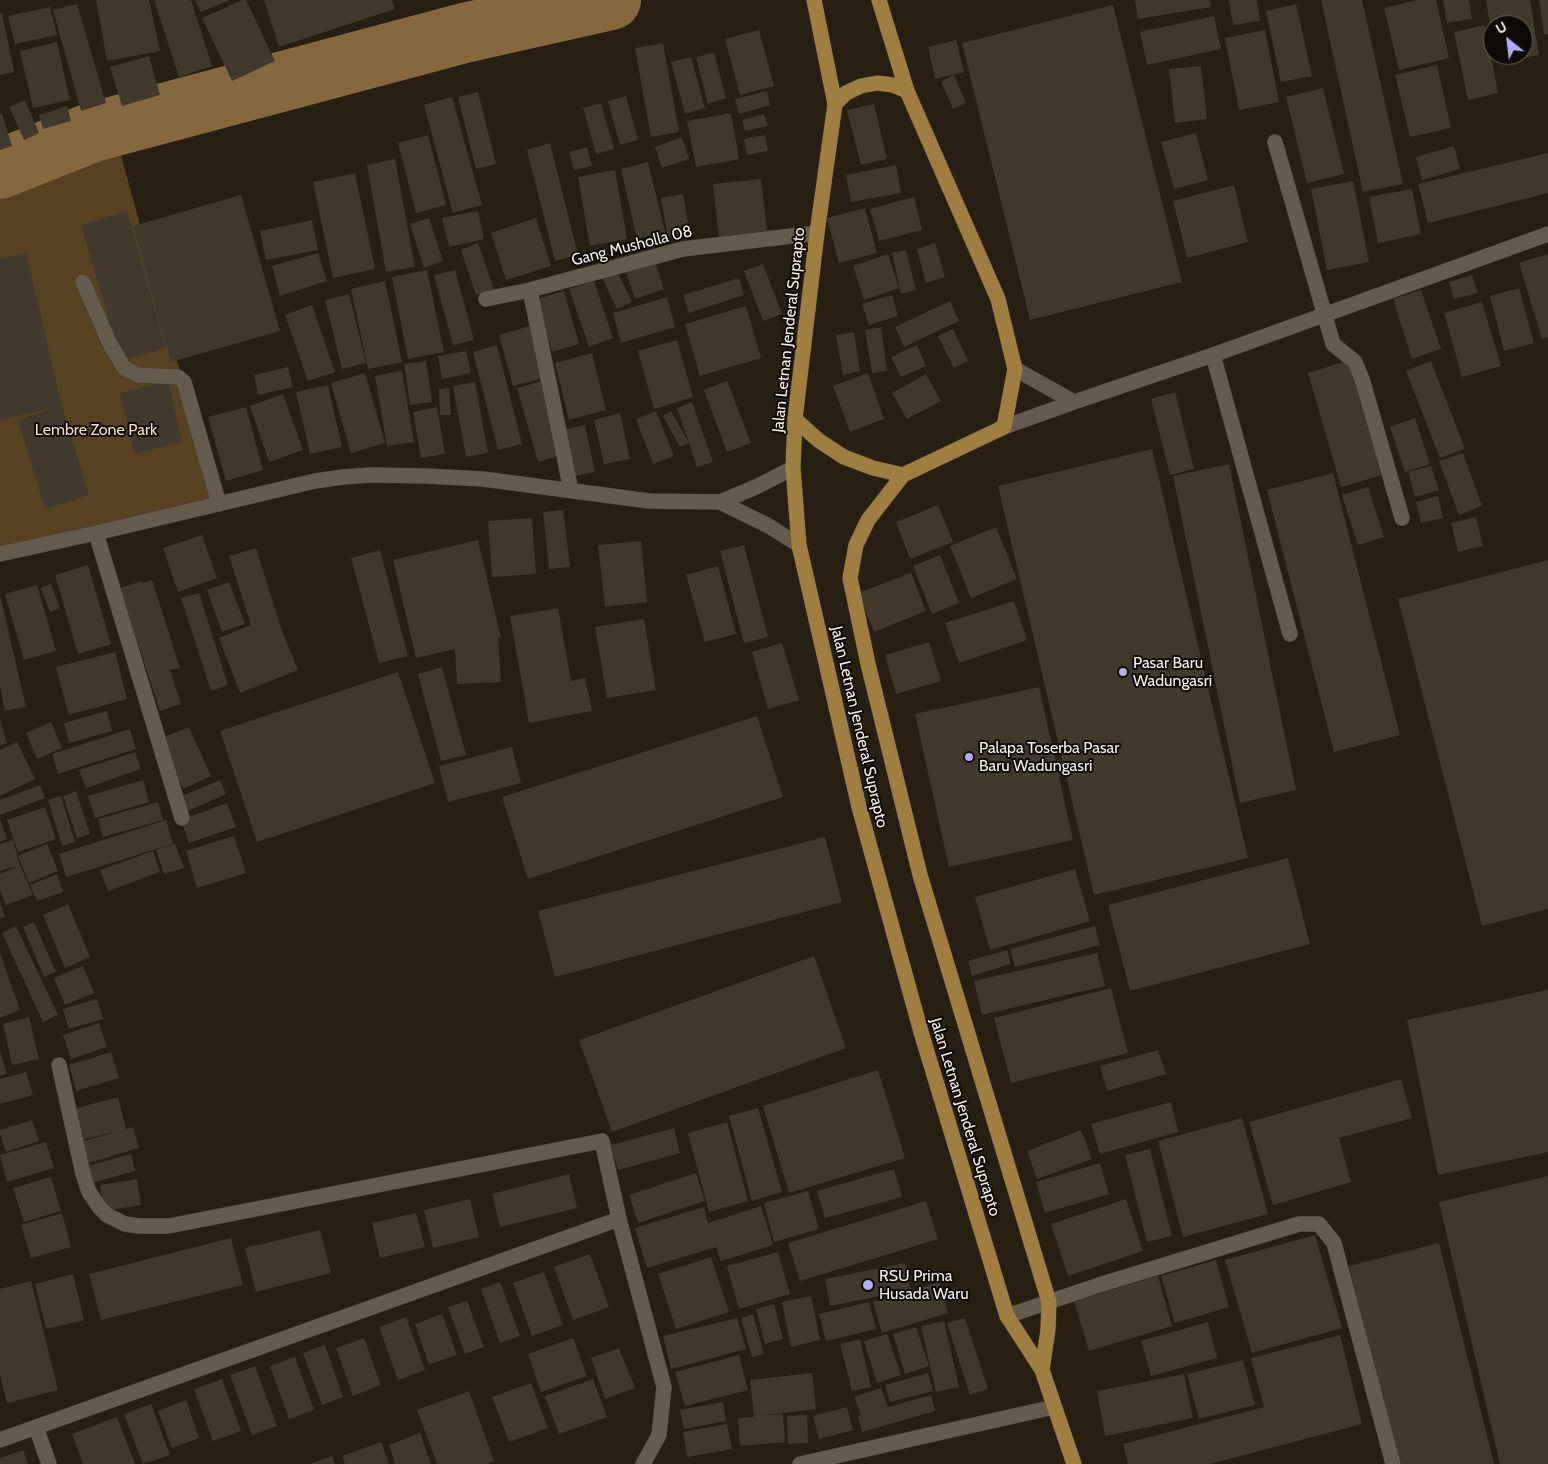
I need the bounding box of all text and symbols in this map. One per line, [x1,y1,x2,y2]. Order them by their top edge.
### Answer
north arrow [1483,15,1533,65]
text: U [1492,17,1510,38]
street label: Gang Musholla 08 [570,222,694,270]
street label: Jalan Letnan Jenderal Suprapto [769,226,809,434]
park label: Lembre Zone Park [35,420,157,440]
street label: Jalan Letnan Jenderal Suprapto [826,624,892,830]
place label: Pasar Baru Wadungasri [1133,653,1212,691]
marker: Pasar Baru Wadungasri [1117,666,1129,678]
place label: Palapa Toserba Pasar Baru Wadungasri [979,738,1119,776]
marker: Palapa Toserba Pasar Baru Wadungasri [963,751,975,763]
street label: Jalan Letnan Jenderal Suprapto [926,1016,1004,1218]
place label: RSU Prima Husada Waru [879,1266,969,1304]
marker: RSU Prima Husada Waru [861,1278,875,1292]

